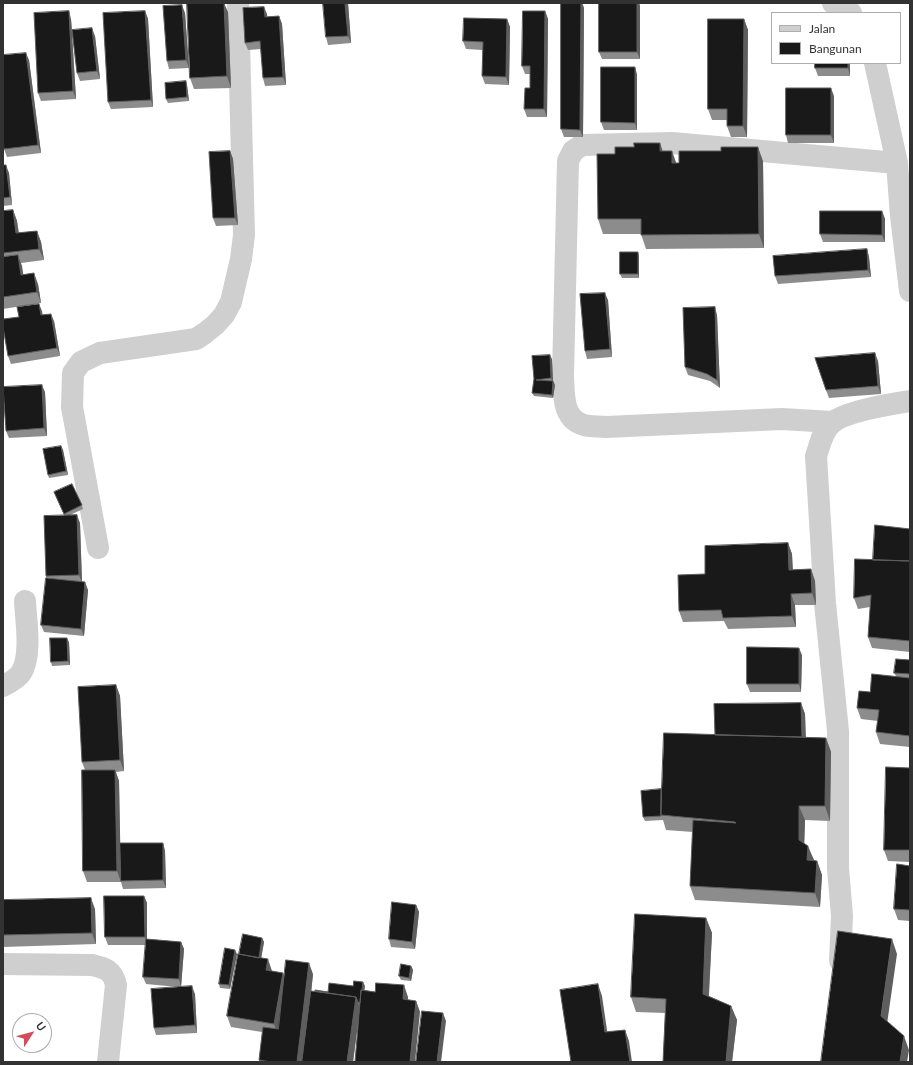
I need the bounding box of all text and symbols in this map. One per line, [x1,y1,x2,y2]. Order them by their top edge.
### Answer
legend [771,12,901,64]
text: Jalan [809,21,835,36]
text: Bangunan [809,41,862,56]
north arrow [12,1013,52,1053]
text: U [34,1019,49,1033]

